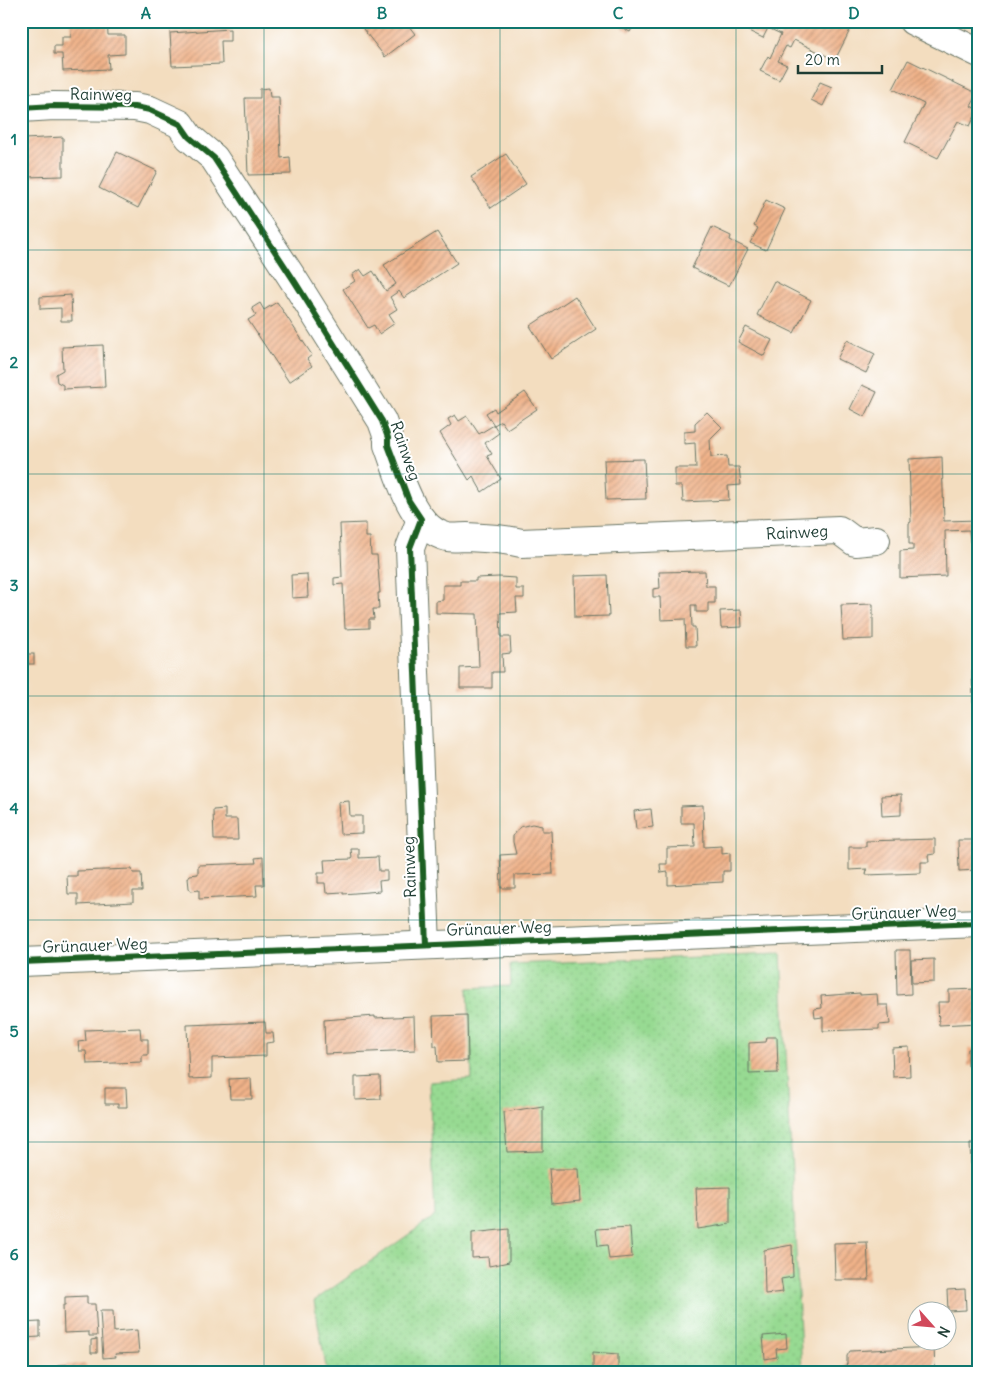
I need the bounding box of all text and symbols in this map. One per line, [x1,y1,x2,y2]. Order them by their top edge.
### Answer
text: A [141,3,151,23]
text: B [377,3,388,23]
text: C [613,3,624,23]
text: D [848,3,860,23]
scale bar [798,42,881,74]
text: 20 m [805,50,840,69]
street label: Rainweg [70,83,132,105]
text: 1 [11,129,17,149]
text: 2 [10,352,19,372]
street label: Rainweg [386,418,426,484]
street label: Rainweg [765,520,829,544]
text: 3 [9,575,19,595]
text: 4 [9,798,19,818]
street label: Rainweg [398,836,420,898]
street label: Grünauer Weg [851,900,957,924]
street label: Grünauer Weg [446,916,552,940]
street label: Grünauer Weg [42,933,148,957]
text: 5 [9,1021,19,1041]
text: 6 [9,1244,19,1264]
north arrow [908,1300,958,1350]
text: N [933,1324,954,1340]

